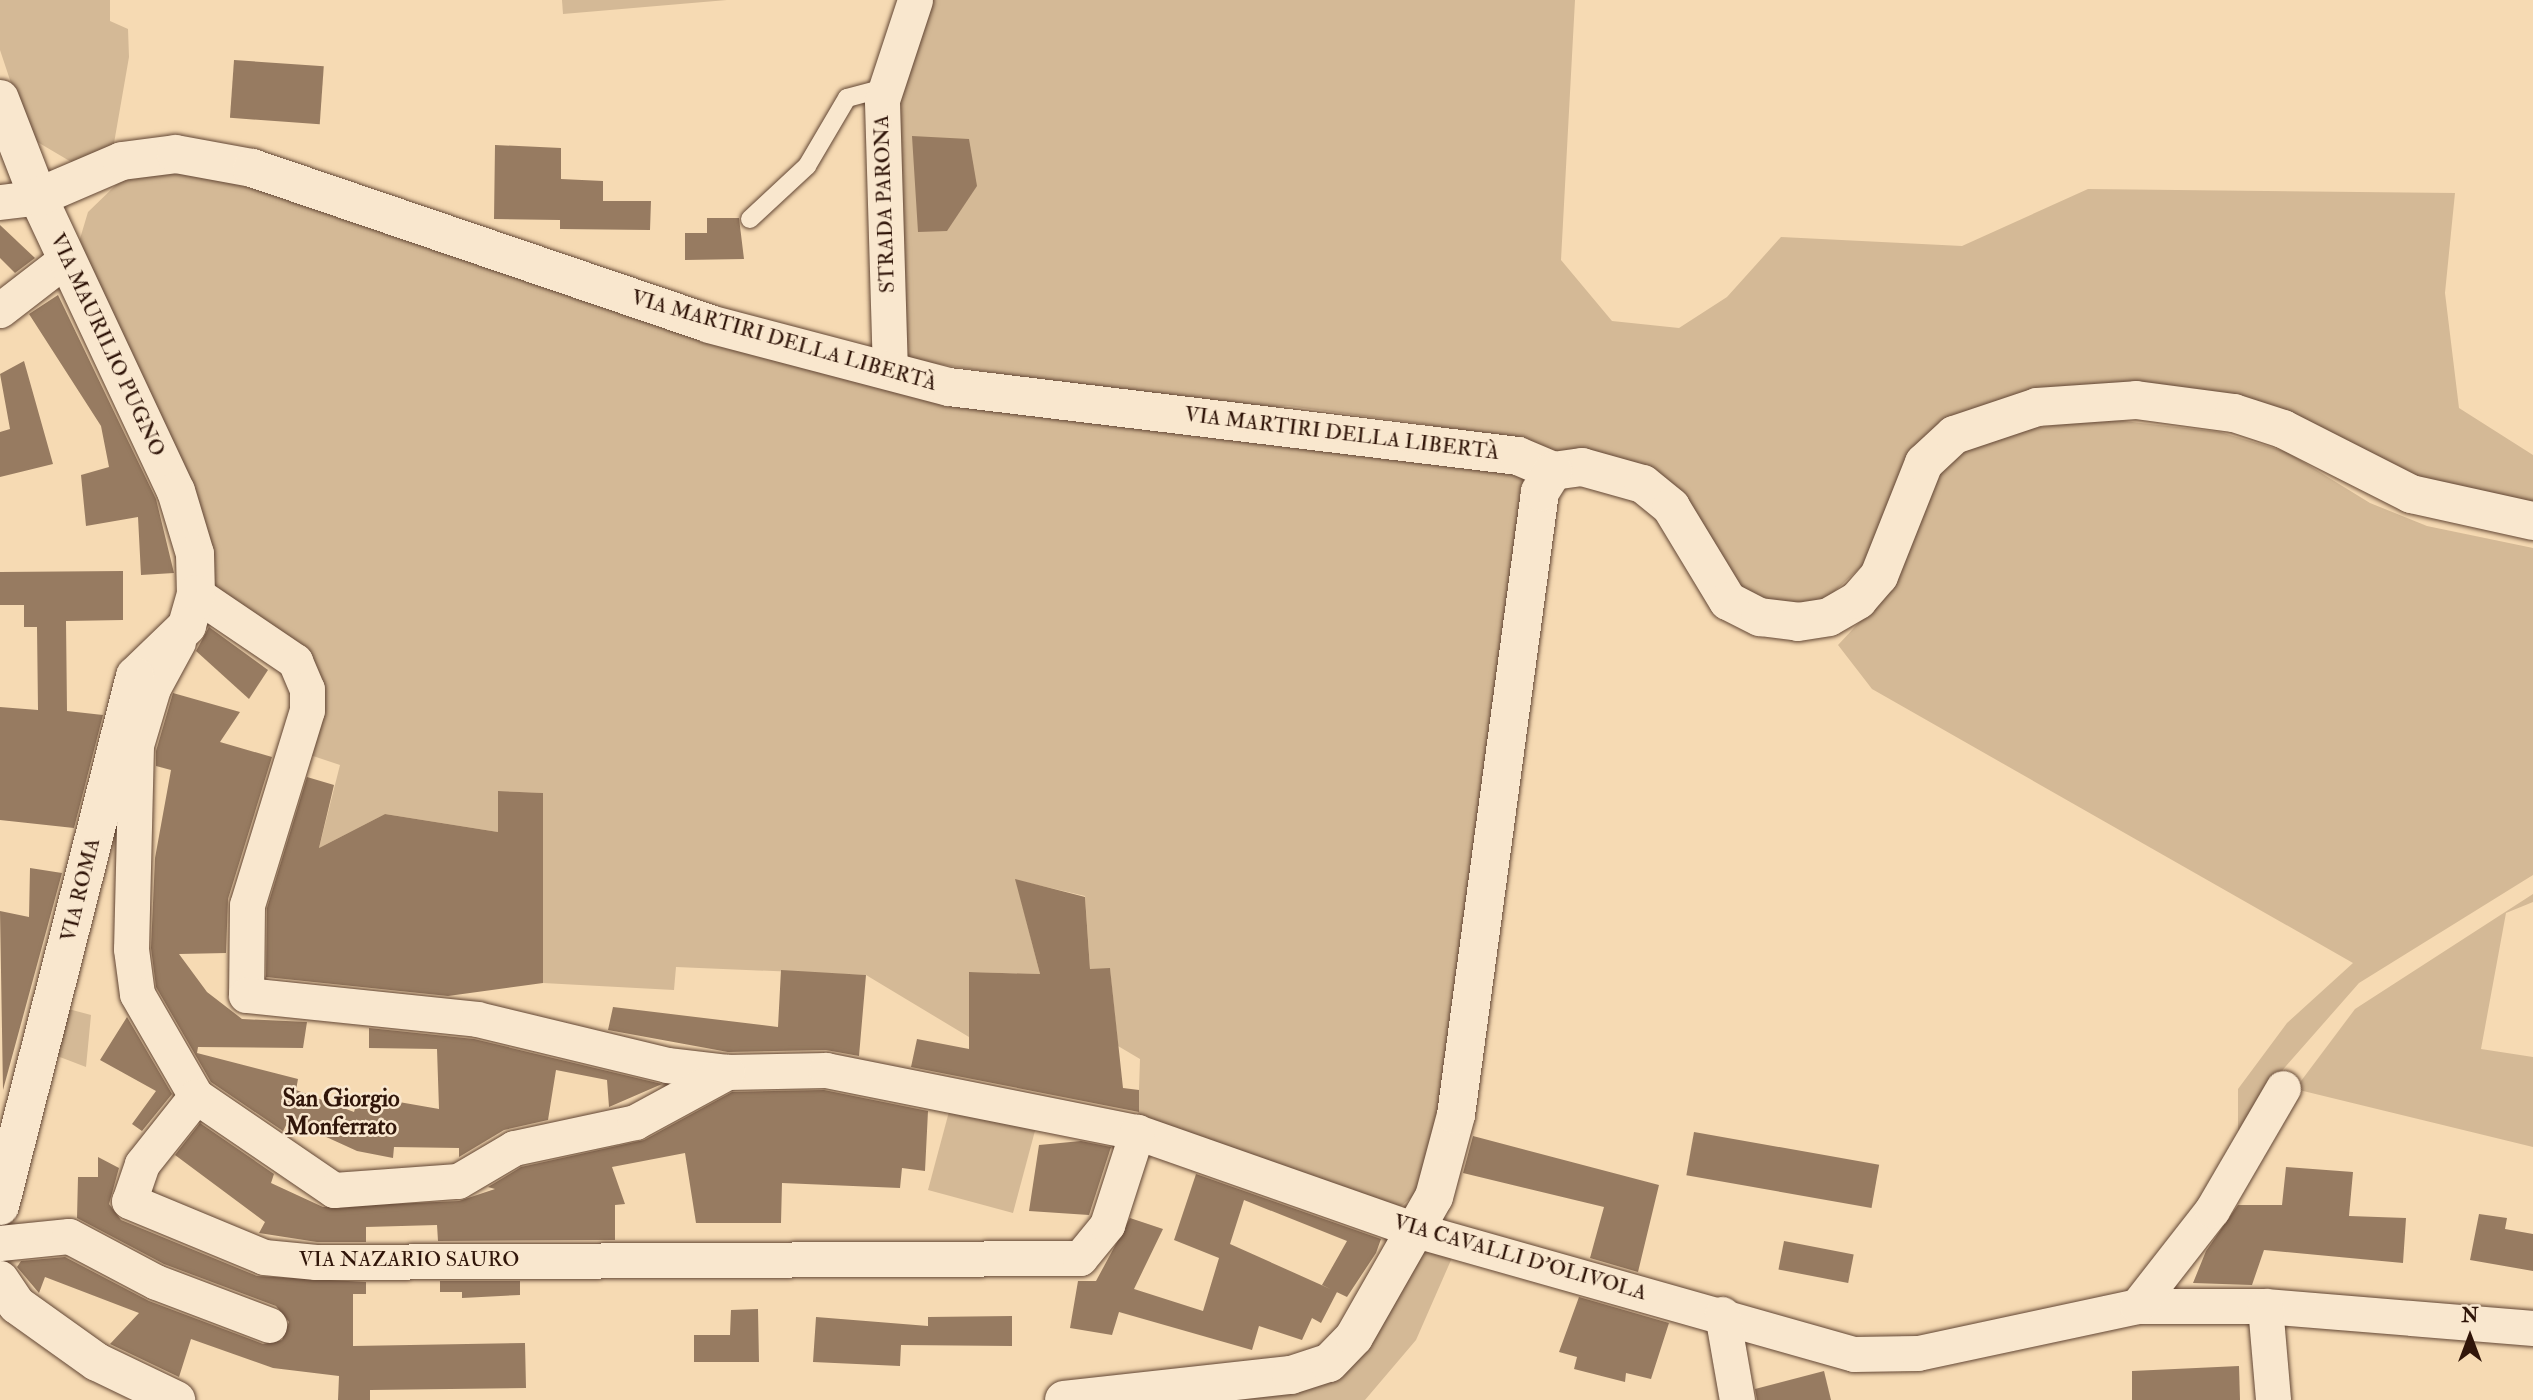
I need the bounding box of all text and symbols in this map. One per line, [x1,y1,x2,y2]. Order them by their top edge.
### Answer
street label: STRADA PARONA [869,114,901,294]
street label: VIA MAURILIO PUGNO [44,229,170,461]
street label: VIA MARTIRI DELLA LIBERTÀ [628,285,940,397]
street label: VIA MARTIRI DELLA LIBERTÀ [1183,402,1501,466]
street label: VIA ROMA [56,835,106,945]
district label: San Giorgio Monferrato [282,1085,400,1141]
street label: VIA CAVALLI D'OLIVOLA [1390,1210,1650,1306]
street label: VIA NAZARIO SAURO [299,1247,519,1273]
north arrow [2435,1302,2505,1372]
text: N [2461,1304,2479,1328]

